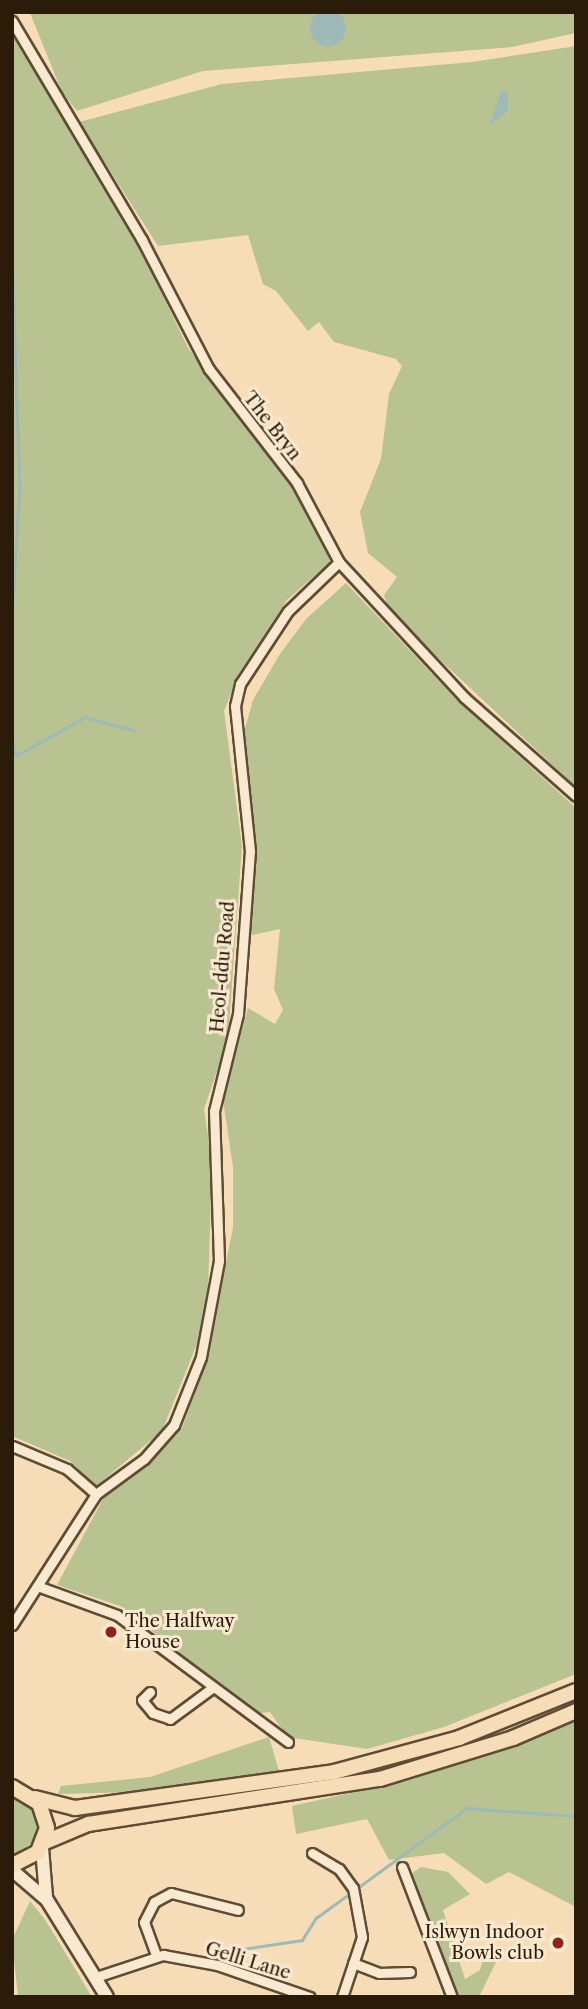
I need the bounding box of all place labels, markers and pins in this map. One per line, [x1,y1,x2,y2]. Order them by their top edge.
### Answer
place label: The Halfway House [125,1611,235,1654]
marker: The Halfway House [103,1624,119,1640]
place label: Islwyn Indoor Bowls club [425,1922,544,1965]
marker: Islwyn Indoor Bowls club [550,1935,566,1951]

